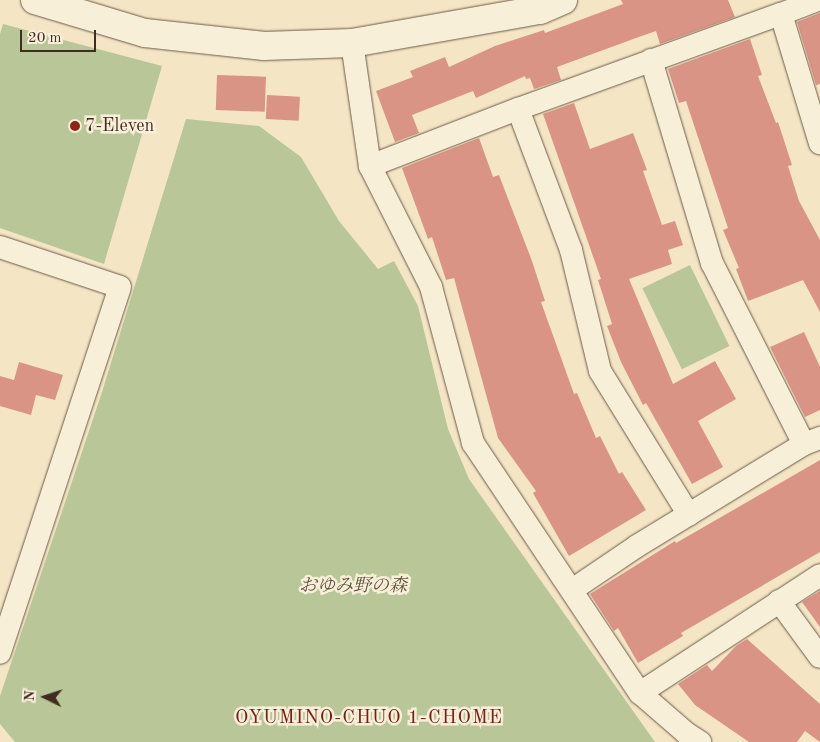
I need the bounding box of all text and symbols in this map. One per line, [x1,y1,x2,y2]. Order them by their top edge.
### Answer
scale bar [22,20,99,52]
text: 20 m [28,31,62,46]
place label: 7-Eleven [85,115,154,137]
marker: 7-Eleven [69,120,81,132]
park label: おゆみ野の森 [299,575,407,597]
north arrow [20,672,70,722]
text: N [23,690,37,702]
district label: OYUMINO-CHUO 1-CHOME [233,708,505,730]

